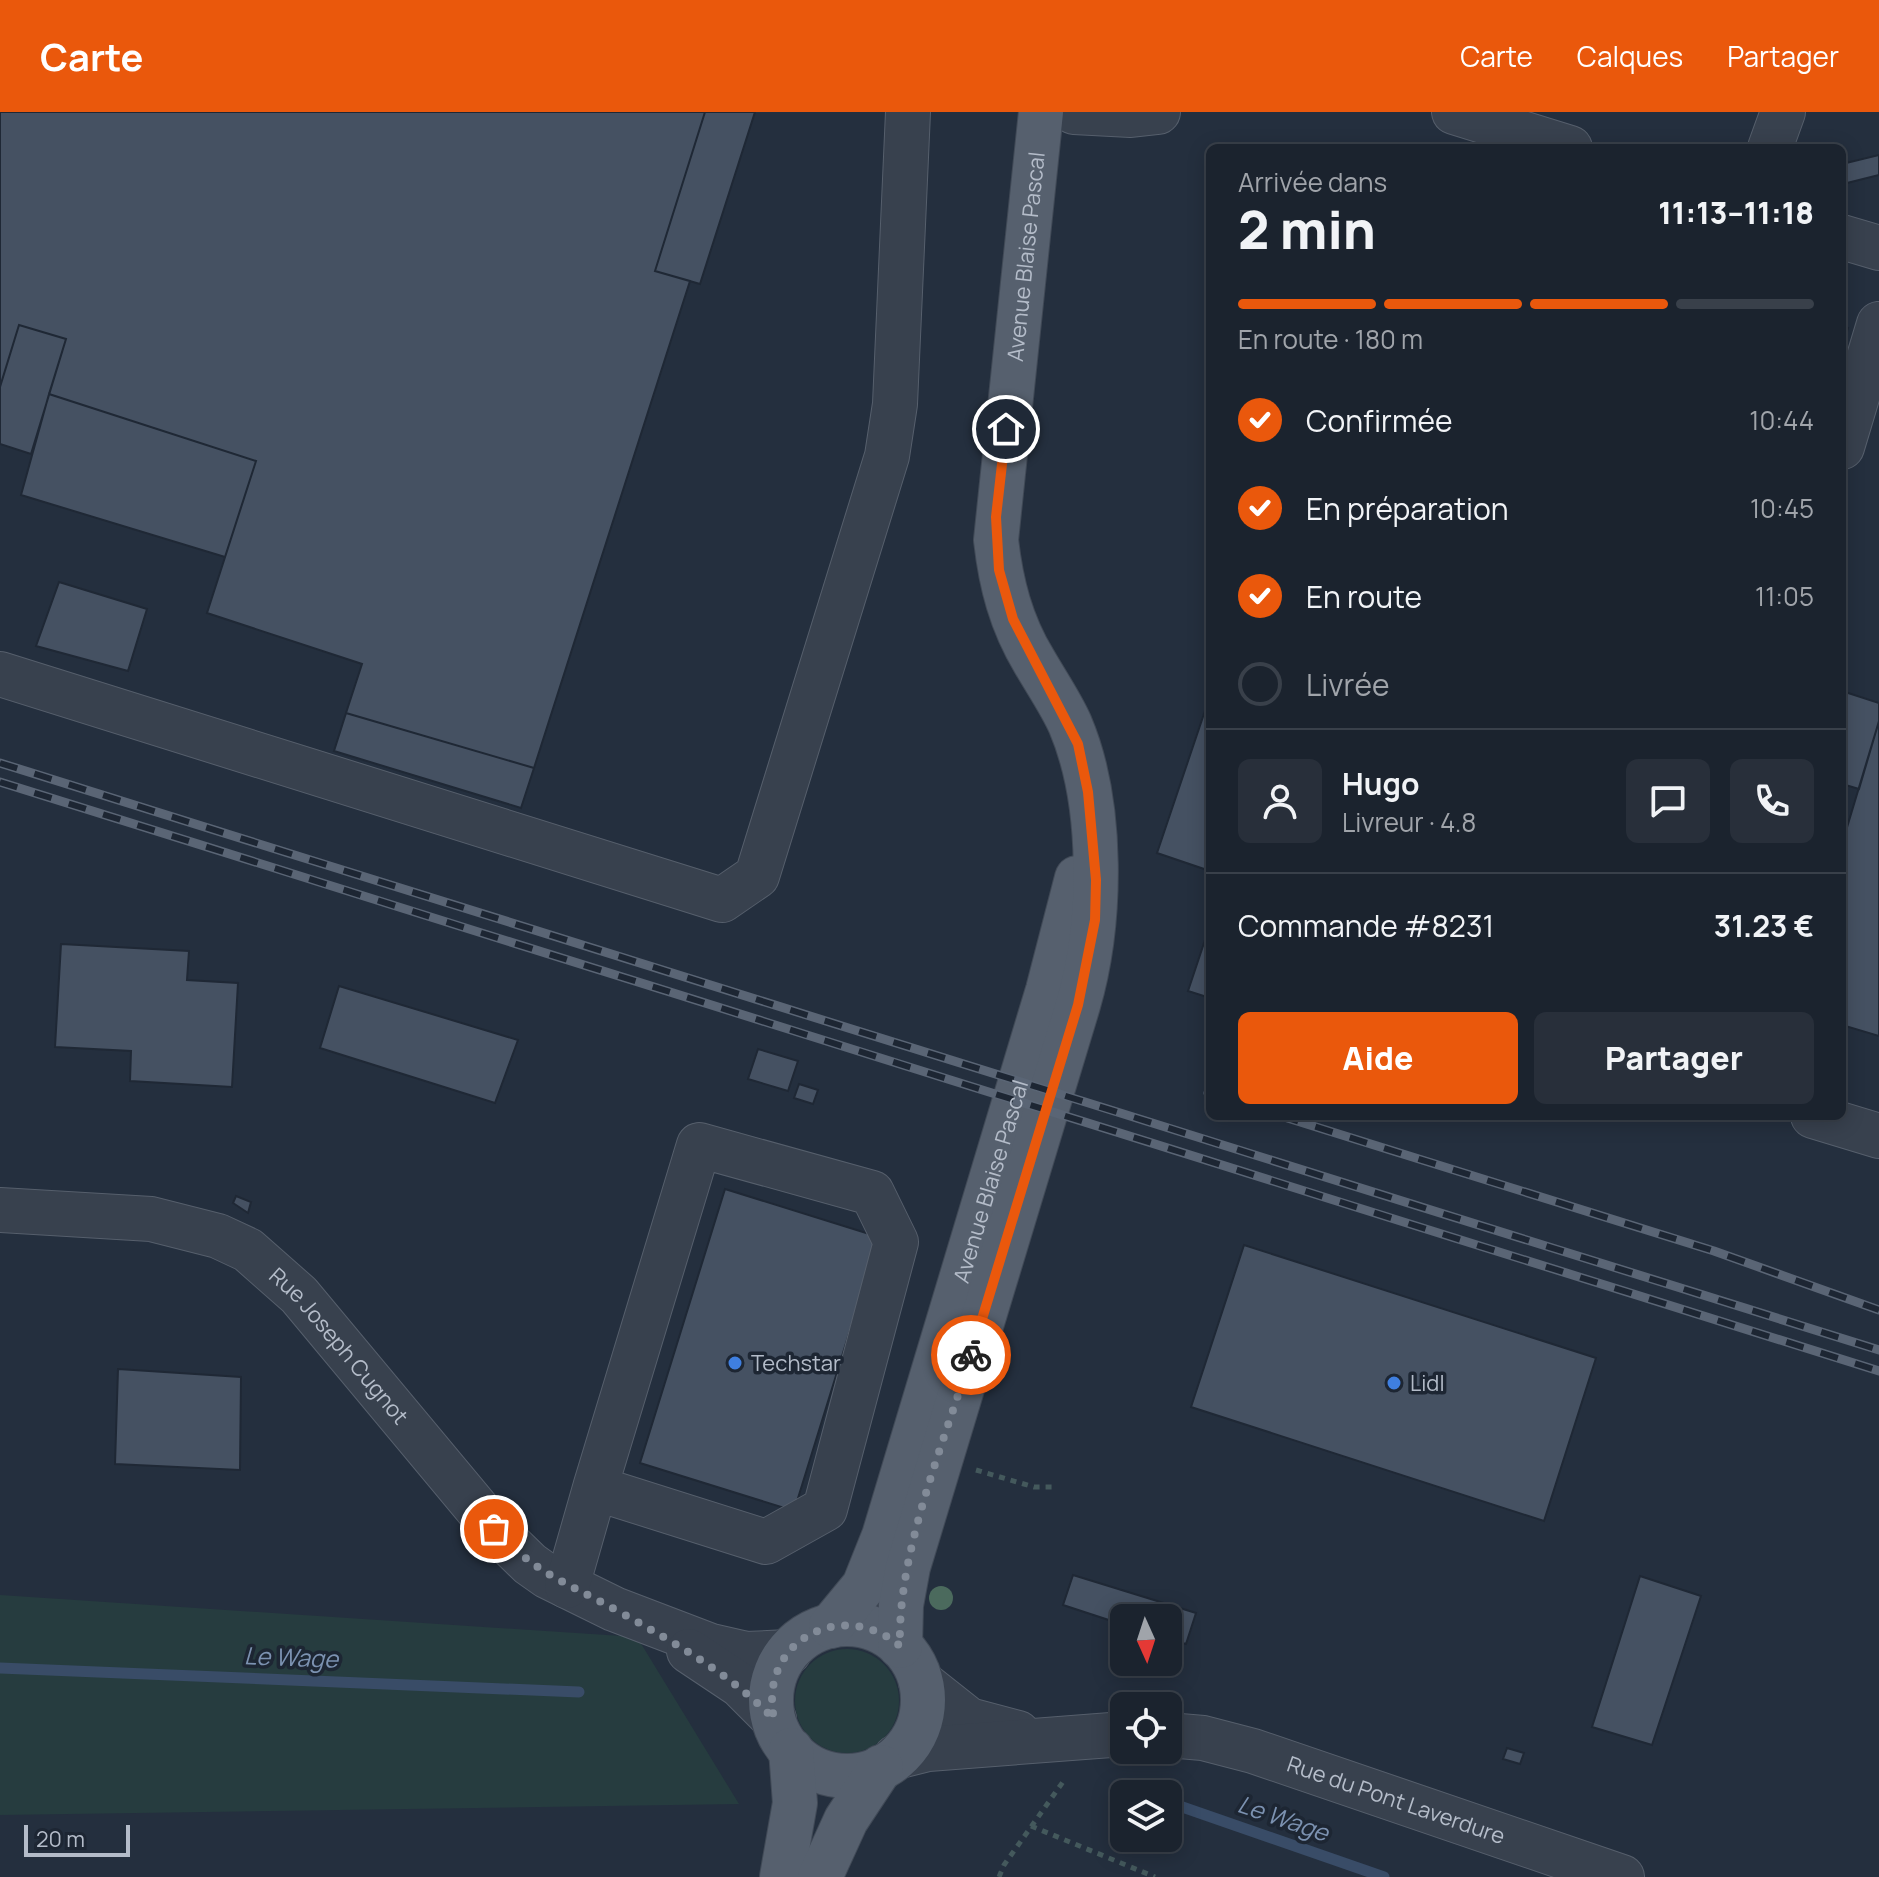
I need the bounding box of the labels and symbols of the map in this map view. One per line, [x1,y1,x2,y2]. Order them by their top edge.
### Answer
street label: Avenue Blaise Pascal [1000,150,1052,363]
pin [972,395,1040,463]
street label: Avenue Blaise Pascal [946,1076,1035,1287]
street label: Rue Joseph Cugnot [263,1261,416,1431]
courier [931,1315,1011,1395]
place label: Techstar [751,1348,841,1378]
marker: Techstar [726,1354,744,1372]
place label: Lidl [1410,1368,1445,1398]
marker: Lidl [1385,1374,1403,1392]
pin [460,1495,528,1563]
north arrow [1110,1604,1182,1676]
water label: Le Wage [243,1638,341,1675]
street label: Rue du Pont Laverdure [1283,1749,1509,1851]
water label: Le Wage [1234,1787,1335,1849]
scale bar [24,1821,130,1857]

